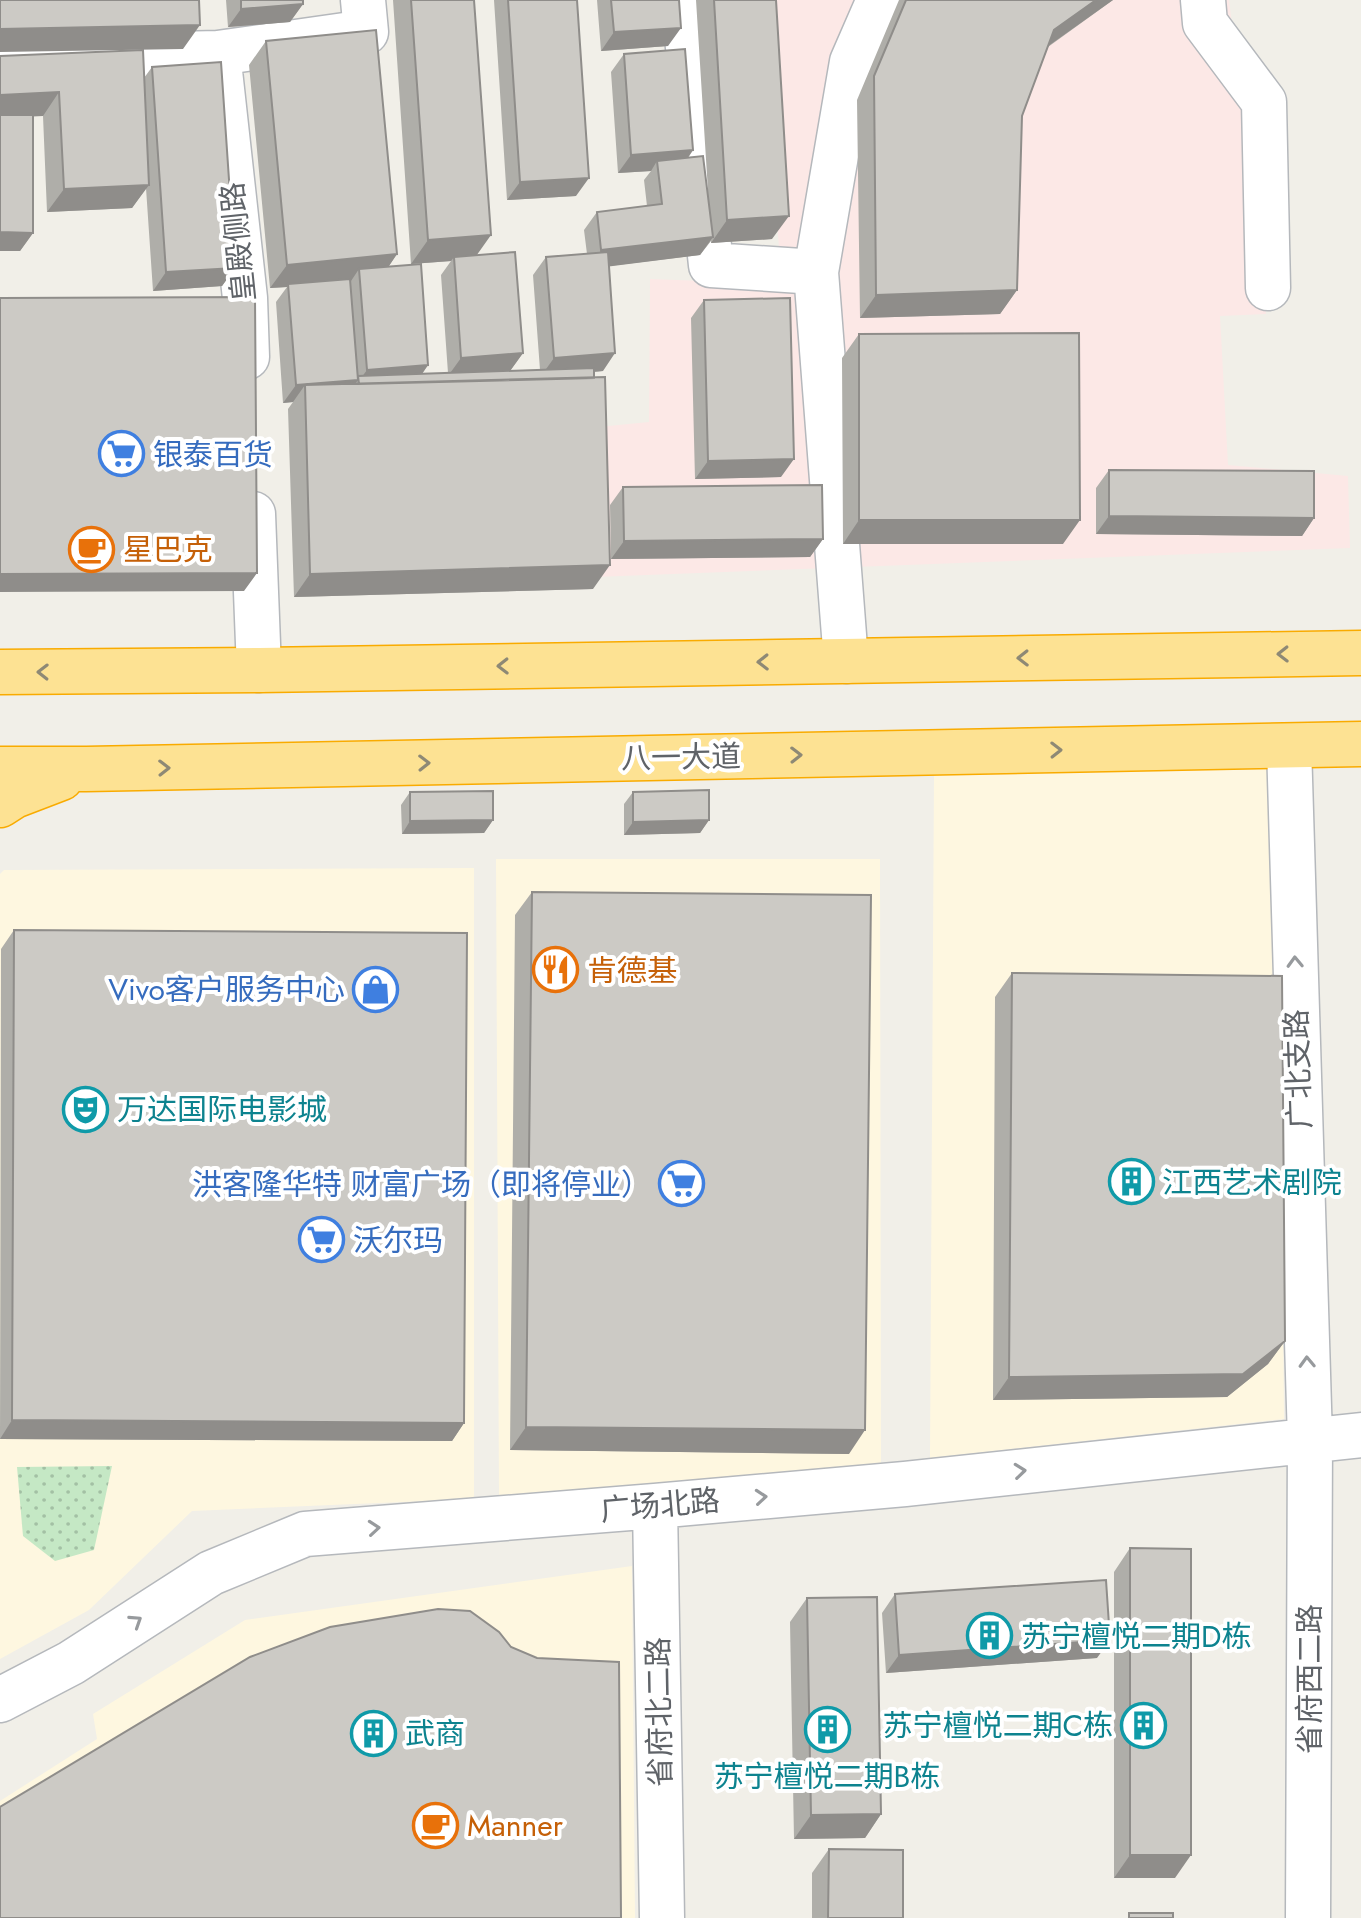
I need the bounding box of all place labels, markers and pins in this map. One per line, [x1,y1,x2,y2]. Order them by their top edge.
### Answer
supermarket icon: 银泰百货 [98,430,146,478]
place label: 银泰百货 [153,433,273,476]
cafe icon: 星巴克 [68,525,116,573]
place label: 星巴克 [123,528,213,571]
restaurant icon: 肯德基 [532,946,580,994]
place label: 肯德基 [587,949,677,992]
shop icon: Vivo客户服务中心 [352,965,400,1013]
place label: Vivo客户服务中心 [108,968,345,1011]
theatre icon: 万达国际电影城 [62,1085,110,1133]
place label: 万达国际电影城 [117,1088,327,1131]
building icon: 江西艺术剧院 [1107,1158,1155,1206]
supermarket icon: 洪客隆华特 财富广场（即将停业） [658,1160,706,1208]
place label: 江西艺术剧院 [1162,1161,1342,1204]
place label: 洪客隆华特 财富广场（即将停业） [192,1163,651,1206]
supermarket icon: 沃尔玛 [298,1216,346,1264]
place label: 沃尔玛 [353,1219,443,1262]
building icon: 苏宁檀悦二期D栋 [966,1612,1014,1660]
place label: 苏宁檀悦二期D栋 [1021,1615,1251,1658]
building icon: 苏宁檀悦二期C栋 [1120,1701,1168,1749]
place label: 苏宁檀悦二期C栋 [882,1704,1113,1747]
building icon: 苏宁檀悦二期B栋 [803,1706,851,1754]
building icon: 武商 [350,1709,398,1757]
place label: 武商 [405,1712,465,1755]
place label: 苏宁檀悦二期B栋 [714,1755,940,1798]
cafe icon: Manner [412,1801,460,1849]
place label: Manner [467,1804,564,1847]

